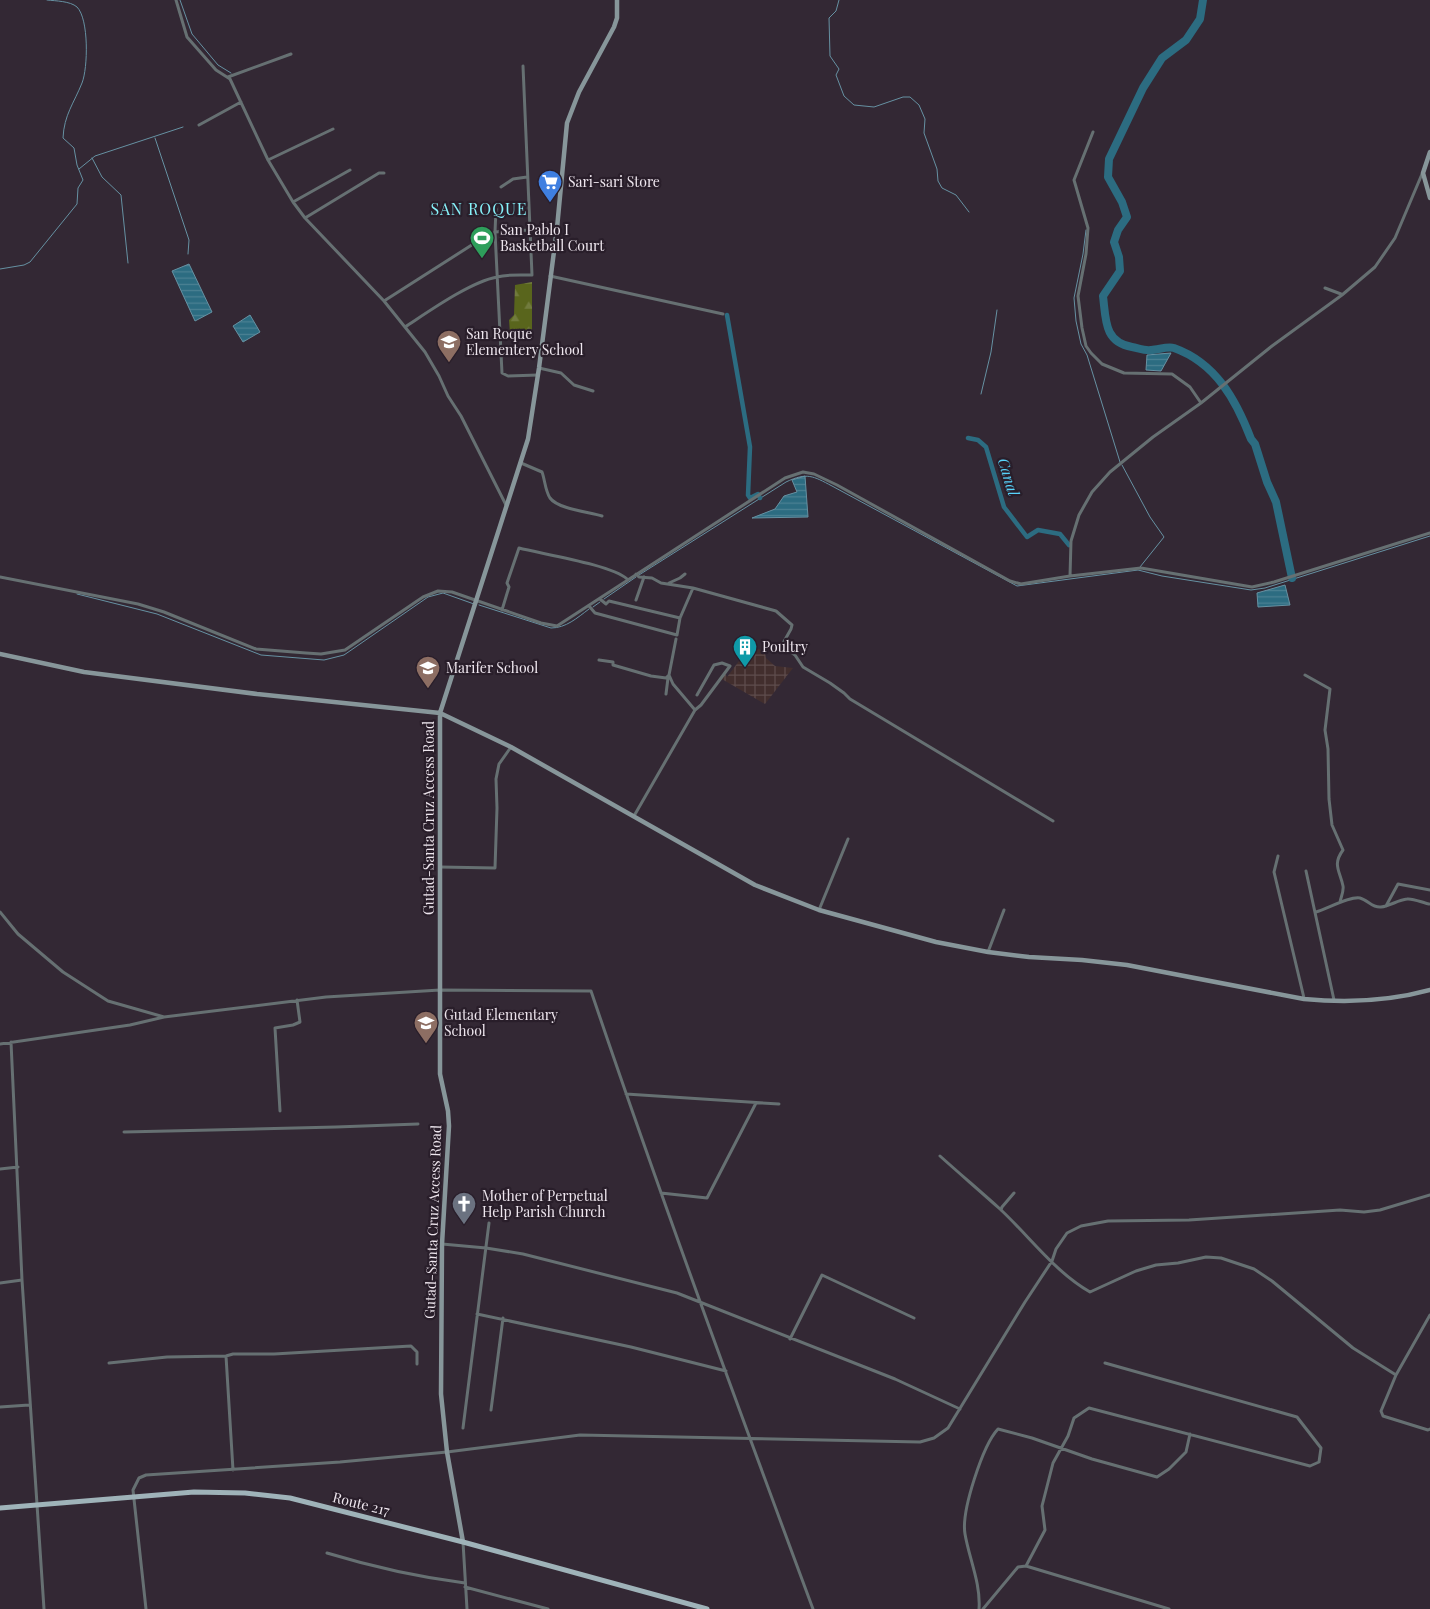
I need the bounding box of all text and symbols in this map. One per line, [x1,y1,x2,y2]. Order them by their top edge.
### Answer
supermarket icon: Sari-sari Store [537,169,563,203]
place label: Sari-sari Store [568,172,660,191]
district label: SAN ROQUE [430,198,528,219]
place label: San Pablo I Basketball Court [500,220,605,255]
sports icon: San Pablo I Basketball Court [469,225,495,259]
place label: San Roque Elementery School [466,324,584,359]
school or university icon: San Roque Elementery School [436,329,462,363]
water label: Canal [994,455,1024,499]
building icon: Poultry [732,634,758,668]
place label: Poultry [762,637,808,656]
school or university icon: Marifer School [415,655,441,689]
place label: Marifer School [446,658,538,677]
street label: Gutad-Santa Cruz Access Road [419,721,438,915]
place label: Gutad Elementary School [444,1005,558,1040]
school or university icon: Gutad Elementary School [413,1010,439,1044]
street label: Gutad-Santa Cruz Access Road [420,1125,445,1319]
place label: Mother of Perpetual Help Parish Church [482,1186,608,1221]
church icon: Mother of Perpetual Help Parish Church [451,1191,477,1225]
street label: Route 217 [331,1487,392,1520]

